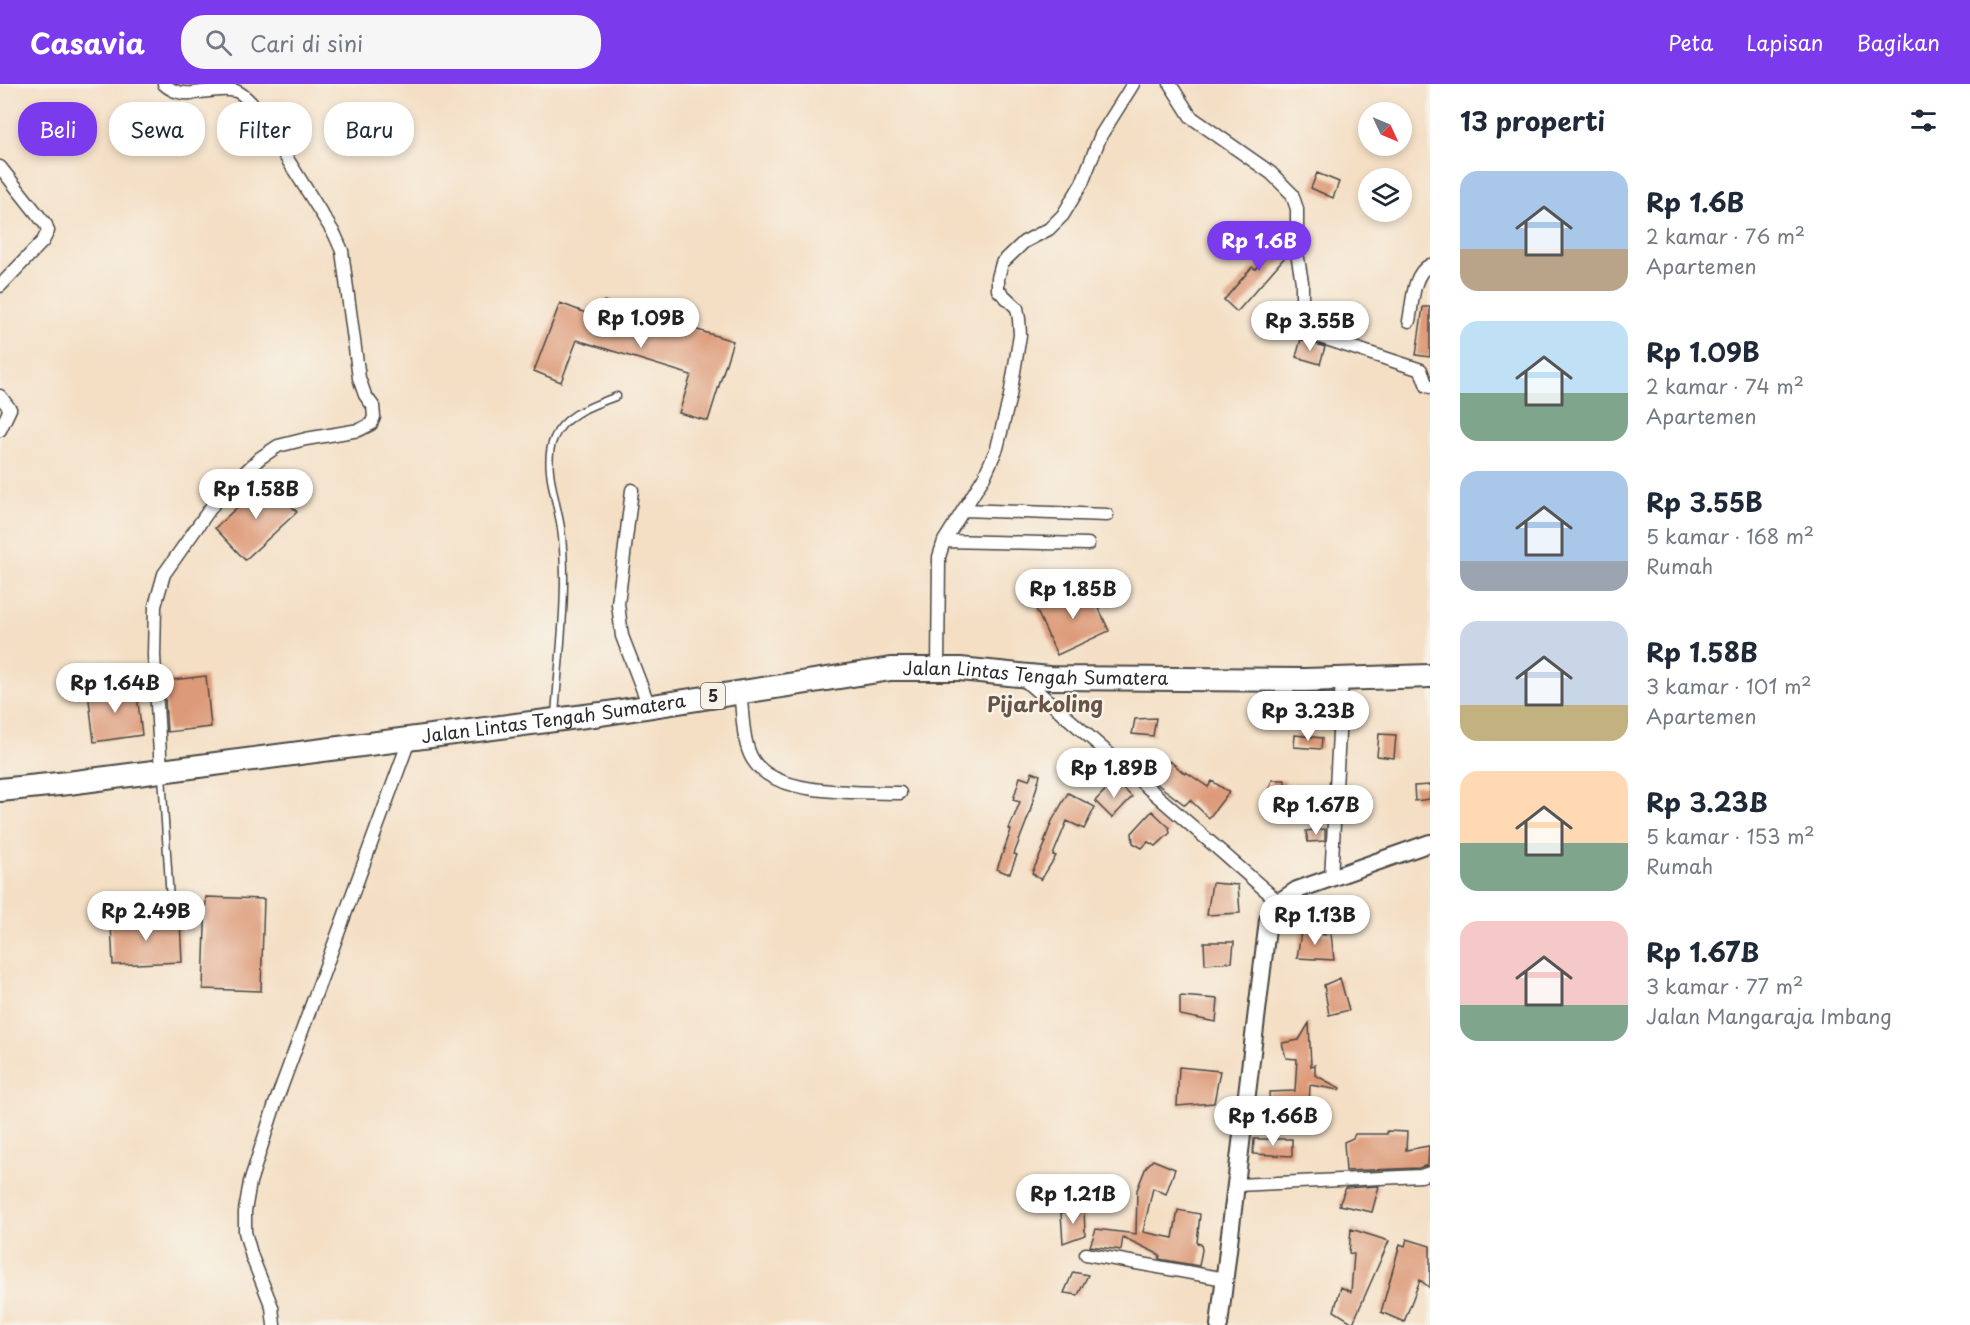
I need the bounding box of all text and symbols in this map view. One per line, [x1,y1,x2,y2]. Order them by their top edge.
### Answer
search box [181,15,601,69]
text: Casavia [30,21,145,64]
icon: search [202,26,235,59]
text: Cari di sini [250,26,363,59]
text: Peta [1668,26,1713,58]
text: Lapisan [1746,26,1824,58]
text: Bagikan [1857,26,1940,58]
text: 13 properti [1460,101,1605,140]
chip: Beli [18,102,97,156]
chip: Sewa [109,102,205,156]
chip: Filter [217,102,312,156]
chip: Baru [324,102,414,156]
north arrow [1358,102,1412,156]
map controls [1358,102,1412,222]
icon: filters [1907,104,1940,137]
button: layers [1358,168,1412,222]
text: Rp 1.6B [1646,182,1744,221]
icon: home [1508,195,1580,267]
pin: Rp 1.6B [1204,221,1314,272]
text: 2 kamar · 76 m² [1646,221,1805,251]
text: Rp 1.6B [1221,225,1297,255]
text: Apartemen [1646,251,1757,281]
pin: Rp 1.09B [579,298,703,349]
pin: Rp 3.55B [1248,301,1372,352]
text: Rp 1.09B [597,302,685,332]
text: Rp 3.55B [1265,305,1355,335]
text: Rp 1.09B [1646,332,1760,371]
icon: home [1508,345,1580,417]
text: 2 kamar · 74 m² [1646,371,1804,401]
text: Apartemen [1646,401,1757,431]
pin: Rp 1.58B [194,469,318,520]
text: Rp 1.58B [213,473,299,503]
text: Rp 3.55B [1646,482,1763,521]
icon: home [1508,495,1580,567]
text: 5 kamar · 168 m² [1646,521,1814,551]
text: Rumah [1646,551,1713,581]
pin: Rp 1.85B [1011,569,1135,620]
text: Rp 1.85B [1029,573,1117,603]
text: Rp 1.58B [1646,632,1758,671]
icon: home [1508,645,1580,717]
street label: Jalan Lintas Tengah Sumatera [903,654,1169,691]
pin: Rp 1.64B [53,663,177,714]
text: Rp 1.64B [70,667,160,697]
text: 3 kamar · 101 m² [1646,671,1812,701]
road number: 5 [701,683,725,709]
street label: Jalan Lintas Tengah Sumatera [420,686,687,749]
district label: Pijarkoling [987,687,1103,719]
pin: Rp 3.23B [1246,691,1370,742]
text: Rp 3.23B [1261,695,1355,725]
text: Apartemen [1646,701,1757,731]
pin: Rp 1.89B [1052,748,1176,799]
text: Rp 1.89B [1070,752,1158,782]
text: Rp 3.23B [1646,782,1768,821]
pin: Rp 1.67B [1254,785,1378,836]
text: Rp 1.67B [1272,789,1360,819]
icon: home [1508,795,1580,867]
text: 5 kamar · 153 m² [1646,821,1815,851]
text: Rumah [1646,851,1713,881]
pin: Rp 2.49B [84,891,208,942]
text: Rp 2.49B [101,895,191,925]
pin: Rp 1.13B [1253,895,1377,946]
text: Rp 1.13B [1274,899,1356,929]
text: Rp 1.67B [1646,932,1760,971]
icon: home [1508,945,1580,1017]
text: 3 kamar · 77 m² [1646,971,1803,1001]
text: Jalan Mangaraja Imbang [1646,1001,1892,1031]
pin: Rp 1.66B [1211,1096,1335,1147]
text: Rp 1.66B [1228,1100,1318,1130]
pin: Rp 1.21B [1011,1174,1135,1225]
text: Rp 1.21B [1030,1178,1116,1208]

